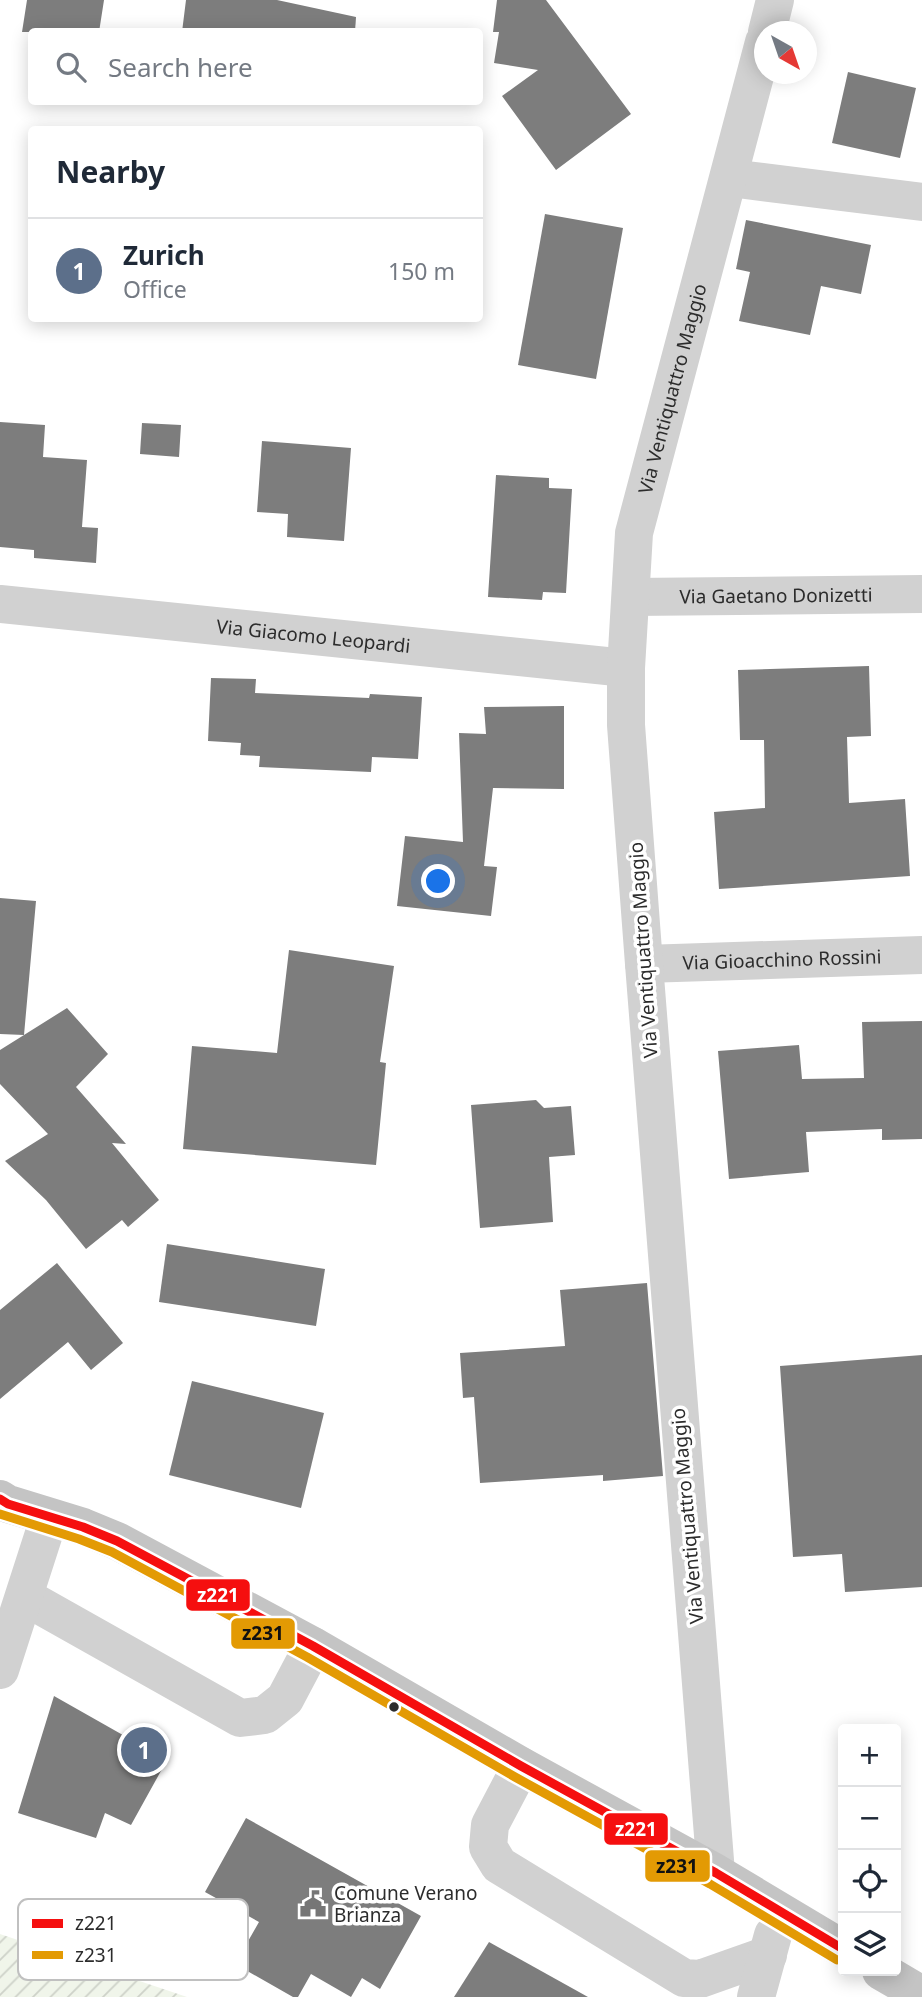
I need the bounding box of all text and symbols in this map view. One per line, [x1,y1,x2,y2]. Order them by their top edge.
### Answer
north arrow [754,21,817,84]
search box [28,28,483,105]
icon: search [52,48,90,86]
text: Search here [108,49,253,85]
text: Nearby [56,151,165,192]
text: Zurich [123,237,205,273]
text: 1 [72,255,86,287]
text: 150 m [388,255,455,287]
text: Office [123,273,187,305]
street label: Via Ventiquattro Maggio [632,281,712,497]
street label: Via Gaetano Donizetti [679,582,873,610]
street label: Via Giacomo Leopardi [215,613,412,659]
street label: Via Ventiquattro Maggio [622,841,664,1059]
your location [421,864,455,898]
street label: Via Gioacchino Rossini [682,943,882,976]
street label: Via Ventiquattro Maggio [665,1407,709,1625]
line badge: z221 [185,1578,251,1612]
text: z221 [197,1582,239,1608]
line badge: z231 [230,1617,296,1650]
text: z231 [242,1620,284,1646]
unlabelled marker [387,1700,401,1714]
pin: 1 [121,1724,167,1776]
map controls [838,1724,901,1976]
button: + [838,1724,901,1787]
button: − [838,1787,901,1850]
line badge: z221 [603,1812,669,1846]
text: z221 [615,1816,657,1842]
line badge: z231 [644,1849,711,1883]
button: locate [838,1850,901,1913]
text: z231 [656,1853,698,1879]
place label: Comune Verano Brianza [334,1880,478,1928]
public building icon: Comune Verano Brianza [298,1889,328,1919]
legend [18,1899,248,1980]
text: z221 [75,1910,117,1936]
button: layers [838,1913,901,1976]
text: z231 [75,1942,117,1968]

